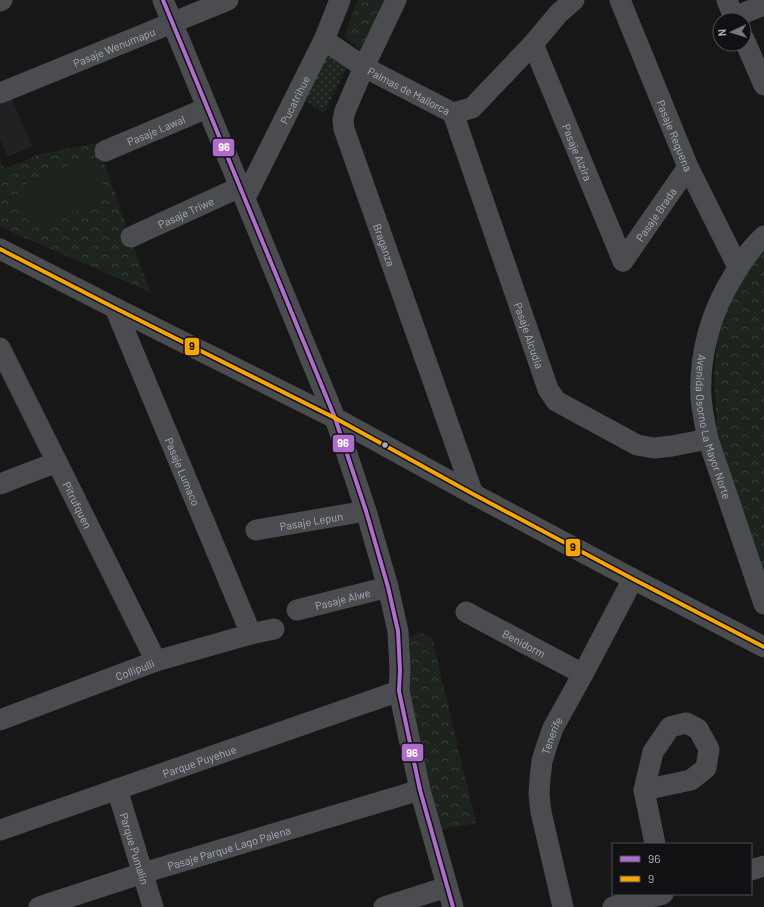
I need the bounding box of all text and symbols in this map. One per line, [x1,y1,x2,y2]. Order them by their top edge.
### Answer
north arrow [712,12,752,52]
street label: Pasaje Wenumapu [71,24,157,69]
text: N [715,29,728,37]
street label: Palmas de Mallorca [366,64,452,117]
street label: Pucatrihue [277,73,312,126]
street label: Pasaje Requena [655,98,695,173]
street label: Pasaje Lawal [125,112,187,148]
street label: Pasaje Alzira [560,122,595,182]
line badge: 96 [212,138,235,157]
text: 96 [218,140,230,153]
street label: Pasaje Brada [632,185,678,243]
street label: Pasaje Triwe [156,194,216,230]
street label: Braganza [371,221,398,268]
street label: Pasaje Alcudia [512,300,547,370]
line badge: 9 [184,337,200,356]
text: 9 [189,339,195,352]
street label: Avenida Osorno La Mayor Norte [694,353,734,501]
line badge: 96 [332,434,355,453]
street label: Pasaje Lumaco [163,435,203,507]
text: 96 [337,436,349,449]
unlabelled marker [380,440,390,450]
street label: Pitrufquen [61,479,95,530]
street label: Pasaje Lepun [279,509,344,532]
line badge: 9 [565,538,581,557]
text: 9 [570,540,576,553]
street label: Pasaje Alwe [314,585,372,612]
street label: Benidorm [501,626,548,660]
street label: Collipulli [113,656,156,682]
street label: Tenerife [538,714,565,756]
street label: Parque Puyehue [161,742,238,779]
line badge: 96 [401,743,424,762]
text: 96 [406,746,418,759]
street label: Parque Pumalin [118,811,152,886]
street label: Pasaje Parque Lago Palena [166,823,292,872]
legend [612,843,752,895]
text: 96 [648,851,660,865]
text: 9 [648,871,654,885]

